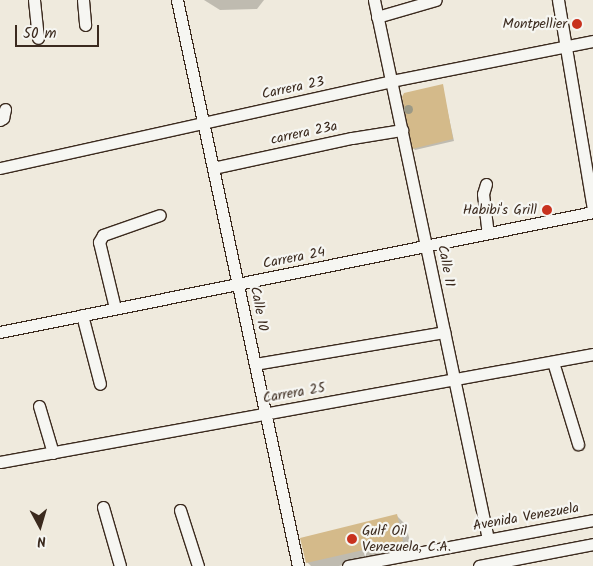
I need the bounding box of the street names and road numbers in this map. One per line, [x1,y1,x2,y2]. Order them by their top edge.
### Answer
street label: Carrera 23 [260,73,326,103]
street label: carrera 23a [269,118,339,148]
street label: Carrera 24 [261,244,327,272]
street label: Calle 11 [434,244,458,288]
street label: Calle 10 [246,285,272,333]
street label: Carrera 25 [262,379,326,407]
street label: Avenida Venezuela [472,499,580,535]

